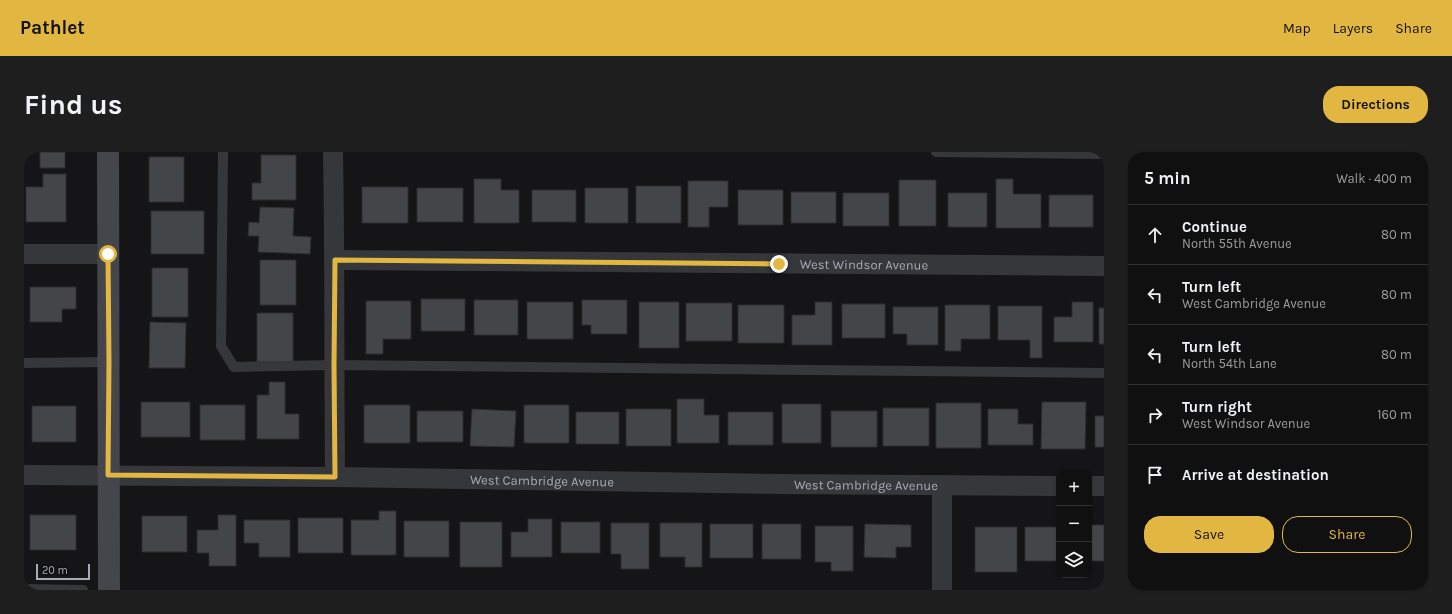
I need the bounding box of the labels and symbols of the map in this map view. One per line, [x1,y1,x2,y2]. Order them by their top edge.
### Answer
route start [99,245,117,263]
route end [770,255,788,273]
street label: West Windsor Avenue [800,256,929,272]
street label: West Cambridge Avenue [470,472,614,489]
street label: West Cambridge Avenue [794,477,938,493]
scale bar [36,562,90,581]

